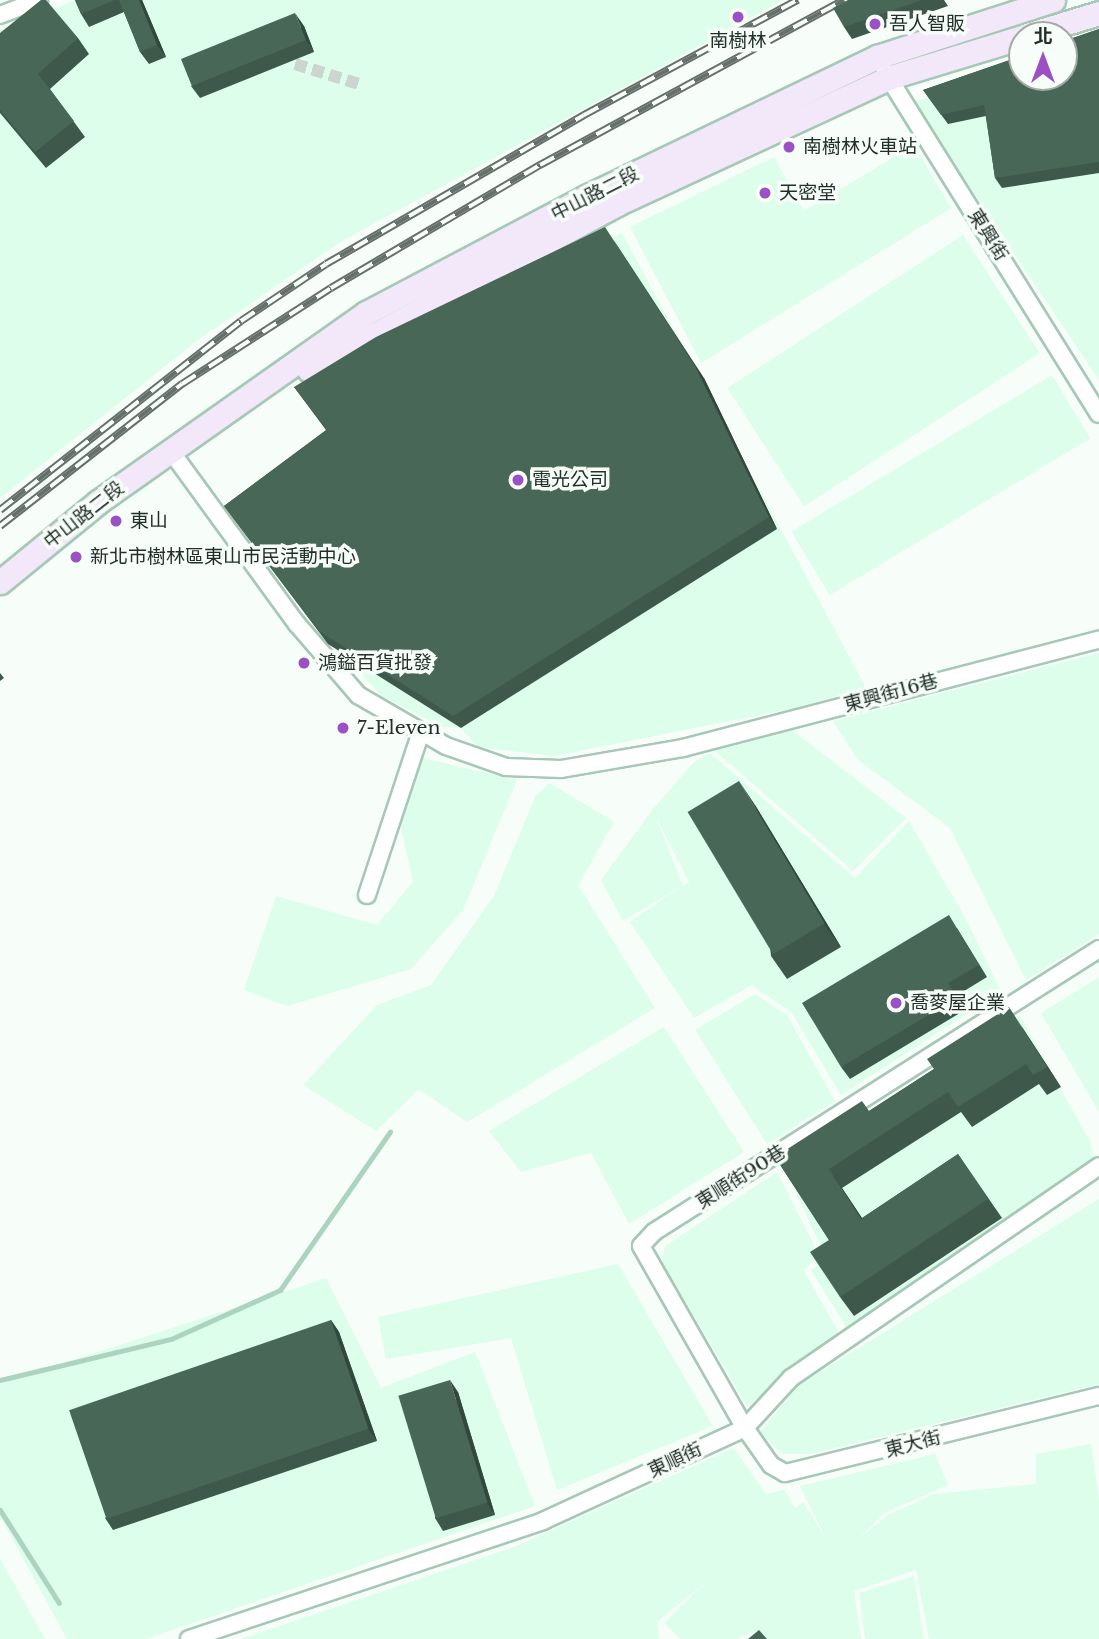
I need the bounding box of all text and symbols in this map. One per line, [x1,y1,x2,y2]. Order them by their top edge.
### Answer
marker: 南樹林 [728,7,748,27]
place label: 吾人智販 [889,13,965,35]
marker: 吾人智販 [867,16,883,32]
north arrow [1008,21,1078,91]
text: 北 [1033,25,1053,48]
place label: 南樹林 [710,30,766,52]
place label: 南樹林火車站 [803,136,917,158]
marker: 南樹林火車站 [781,139,797,155]
street label: 中山路二段 [548,162,642,226]
place label: 天密堂 [779,182,836,204]
marker: 天密堂 [757,185,773,201]
street label: 東興街 [963,205,1013,265]
place label: 電光公司 [532,469,608,491]
marker: 電光公司 [510,472,526,488]
street label: 中山路二段 [40,477,128,553]
place label: 東山 [130,510,168,532]
marker: 東山 [108,513,124,529]
place label: 新北市樹林區東山市民活動中心 [90,546,356,568]
marker: 新北市樹林區東山市民活動中心 [68,549,84,565]
place label: 鴻鎰百貨批發 [318,652,432,674]
marker: 鴻鎰百貨批發 [296,655,312,671]
street label: 東興街16巷 [841,669,941,717]
place label: 7-Eleven [357,717,441,739]
marker: 7-Eleven [335,720,351,736]
place label: 喬麥屋企業 [910,992,1005,1014]
marker: 喬麥屋企業 [888,995,904,1011]
street label: 東順街90巷 [692,1140,790,1214]
street label: 東大街 [883,1426,943,1462]
street label: 東順街 [644,1438,706,1482]

